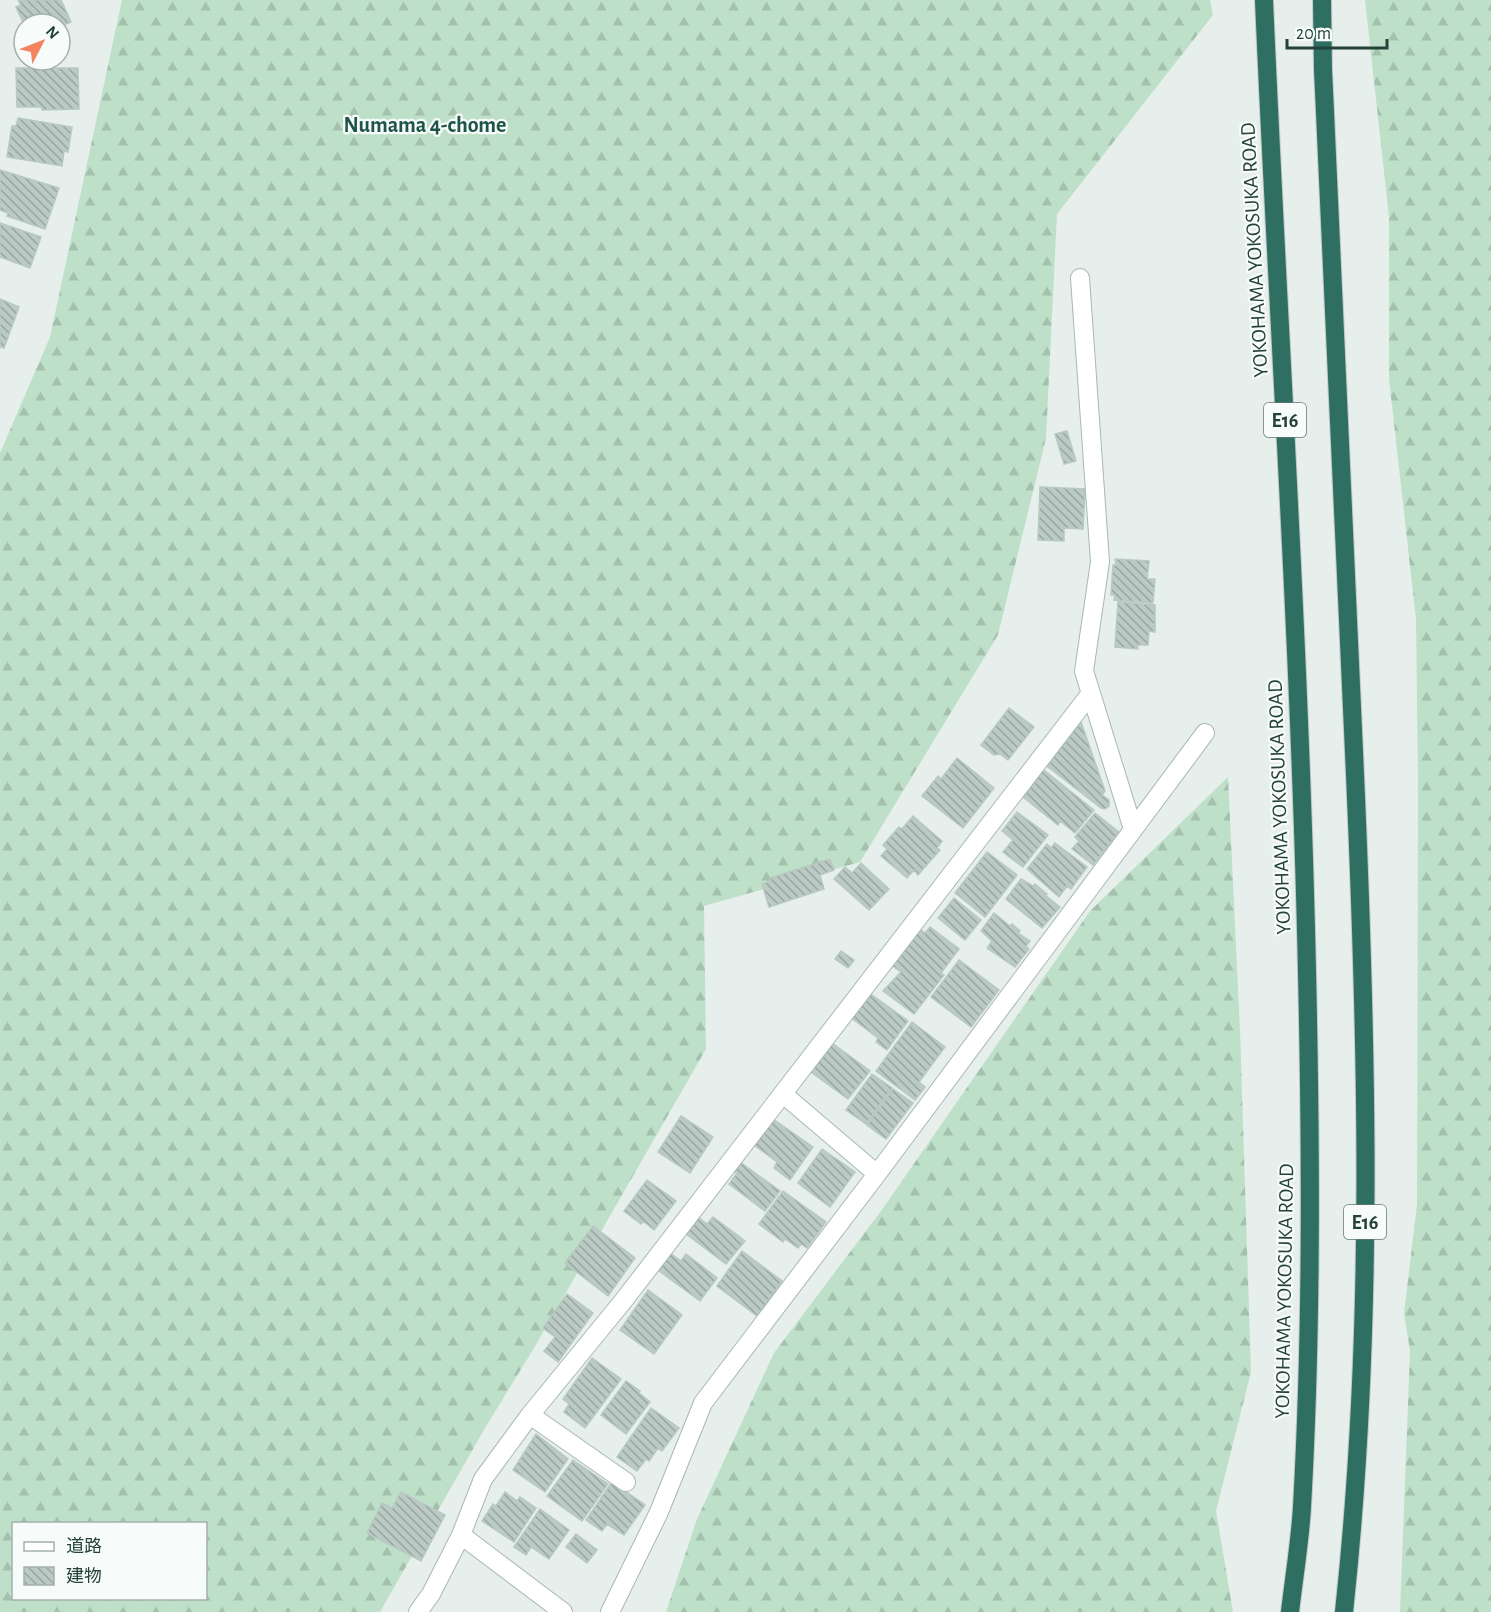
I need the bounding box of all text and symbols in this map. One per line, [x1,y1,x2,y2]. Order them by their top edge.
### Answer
north arrow [12,12,72,72]
scale bar [1287,12,1388,50]
text: N [43,23,62,42]
text: 20 m [1296,25,1331,43]
district label: Numama 4-chome [343,114,507,136]
street label: YOKOHAMA YOKOSUKA ROAD [1237,122,1272,378]
road number: E16 [1264,403,1306,437]
street label: YOKOHAMA YOKOSUKA ROAD [1265,679,1294,935]
street label: YOKOHAMA YOKOSUKA ROAD [1272,1163,1297,1419]
road number: E16 [1344,1205,1386,1239]
legend [12,1522,207,1600]
text: 道路 [66,1536,102,1556]
text: 建物 [66,1566,102,1586]

